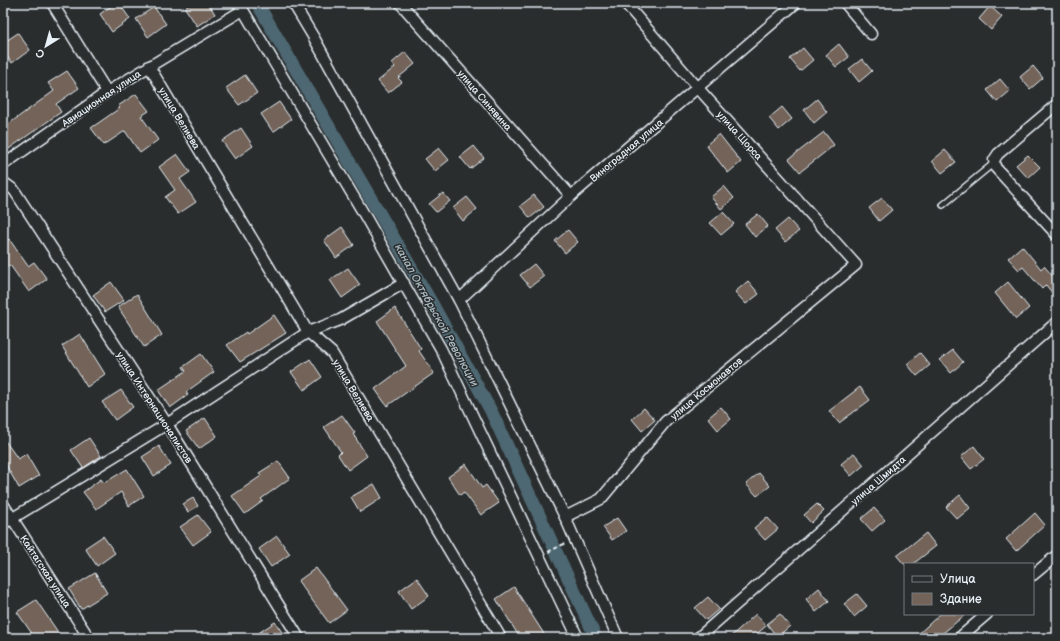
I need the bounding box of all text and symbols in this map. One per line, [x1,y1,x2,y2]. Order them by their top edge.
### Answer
north arrow [26,26,66,66]
text: С [33,46,47,61]
street label: Авиационная улица [59,68,143,130]
street label: улица Синявина [455,68,514,133]
street label: улица Велиева [156,85,202,152]
street label: улица Щорса [714,109,764,163]
street label: Виноградная улица [588,117,666,185]
water label: канал Октябрьской Революции [392,242,481,389]
street label: улица Интернационалистов [114,350,195,466]
street label: улица Космонавтов [668,355,746,422]
street label: улица Велиева [330,357,376,424]
street label: улица Шмидта [849,454,909,508]
street label: Кайтагская улица [17,533,73,610]
legend [904,563,1034,615]
text: Улица [940,572,976,587]
text: Здание [940,592,982,607]

